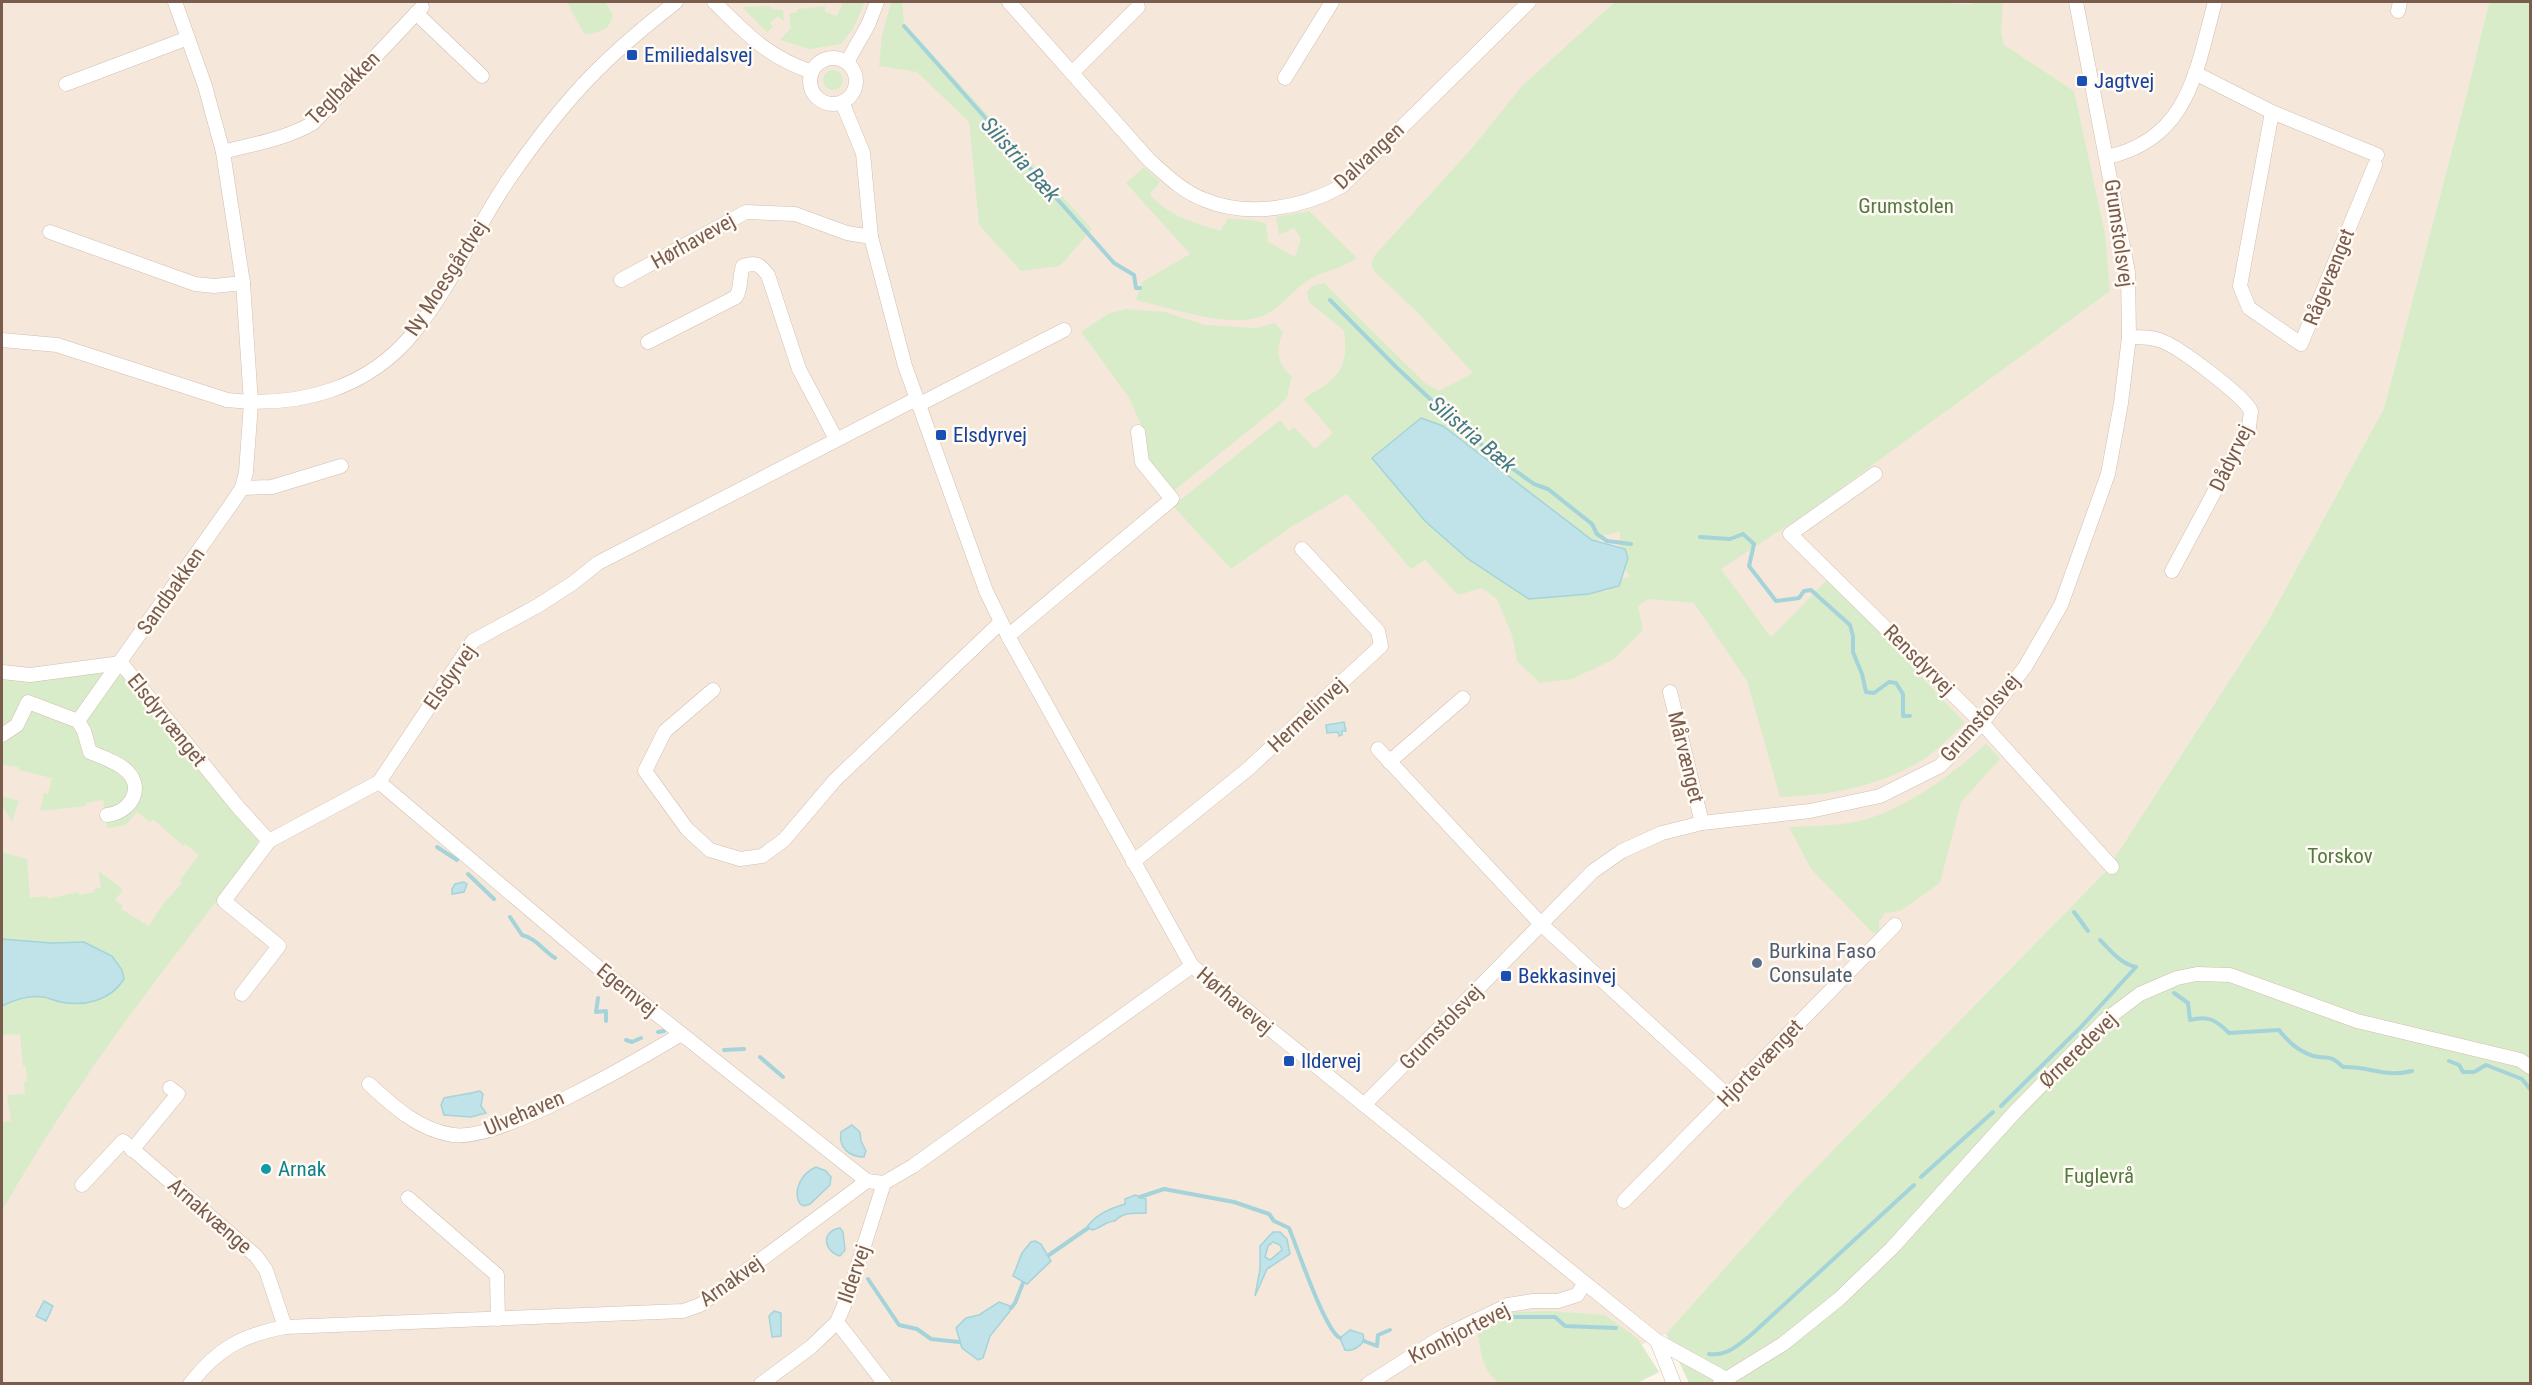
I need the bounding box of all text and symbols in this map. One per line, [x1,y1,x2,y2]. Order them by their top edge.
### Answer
place label: Emiliedalsvej [644,43,753,67]
street label: Teglbakken [301,46,385,130]
marker: Emiliedalsvej [625,48,639,62]
place label: Jagtvej [2094,69,2154,93]
marker: Jagtvej [2075,74,2089,88]
water label: Silistria Bæk [976,112,1065,207]
street label: Dalvangen [1329,118,1409,194]
street label: Grumstolsvej [2100,178,2138,288]
park label: Grumstolen [1858,194,1954,218]
street label: Hørhavevej [647,208,739,274]
street label: Ny Moesgårdvej [400,216,492,340]
street label: Rågevænget [2299,225,2359,329]
water label: Silistria Bæk [1424,391,1521,478]
street label: Dådyrvej [2205,421,2257,495]
place label: Elsdyrvej [953,423,1027,447]
marker: Elsdyrvej [934,428,948,442]
street label: Sandbakken [132,543,210,639]
street label: Rensdyrvej [1879,620,1959,700]
street label: Elsdyrvej [419,640,481,714]
street label: Elsdyrvænget [123,669,211,771]
street label: Grumstolsvej [1935,669,2025,767]
street label: Hermelinvej [1263,673,1351,757]
street label: Mårvænget [1663,709,1709,805]
park label: Torskov [2307,844,2373,868]
place label: Burkina Faso Consulate [1769,939,1876,987]
marker: Burkina Faso Consulate [1750,956,1764,970]
street label: Egernvej [592,959,662,1021]
street label: Hørhavevej [1192,962,1278,1040]
place label: Bekkasinvej [1518,964,1616,988]
marker: Bekkasinvej [1499,969,1513,983]
street label: Grumstolsvej [1395,980,1487,1074]
street label: Ørneredevej [2034,1007,2122,1093]
street label: Hjortevænget [1712,1014,1808,1112]
place label: Ildervej [1301,1049,1361,1073]
marker: Ildervej [1282,1054,1296,1068]
street label: Ulvehaven [481,1086,567,1140]
place label: Arnak [278,1157,327,1181]
marker: Arnak [259,1162,273,1176]
park label: Fuglevrå [2064,1164,2134,1188]
street label: Arnakvænge [163,1173,257,1259]
street label: Ildervej [833,1242,875,1306]
street label: Arnakvej [695,1251,767,1311]
street label: Kronhjortevej [1405,1297,1513,1369]

